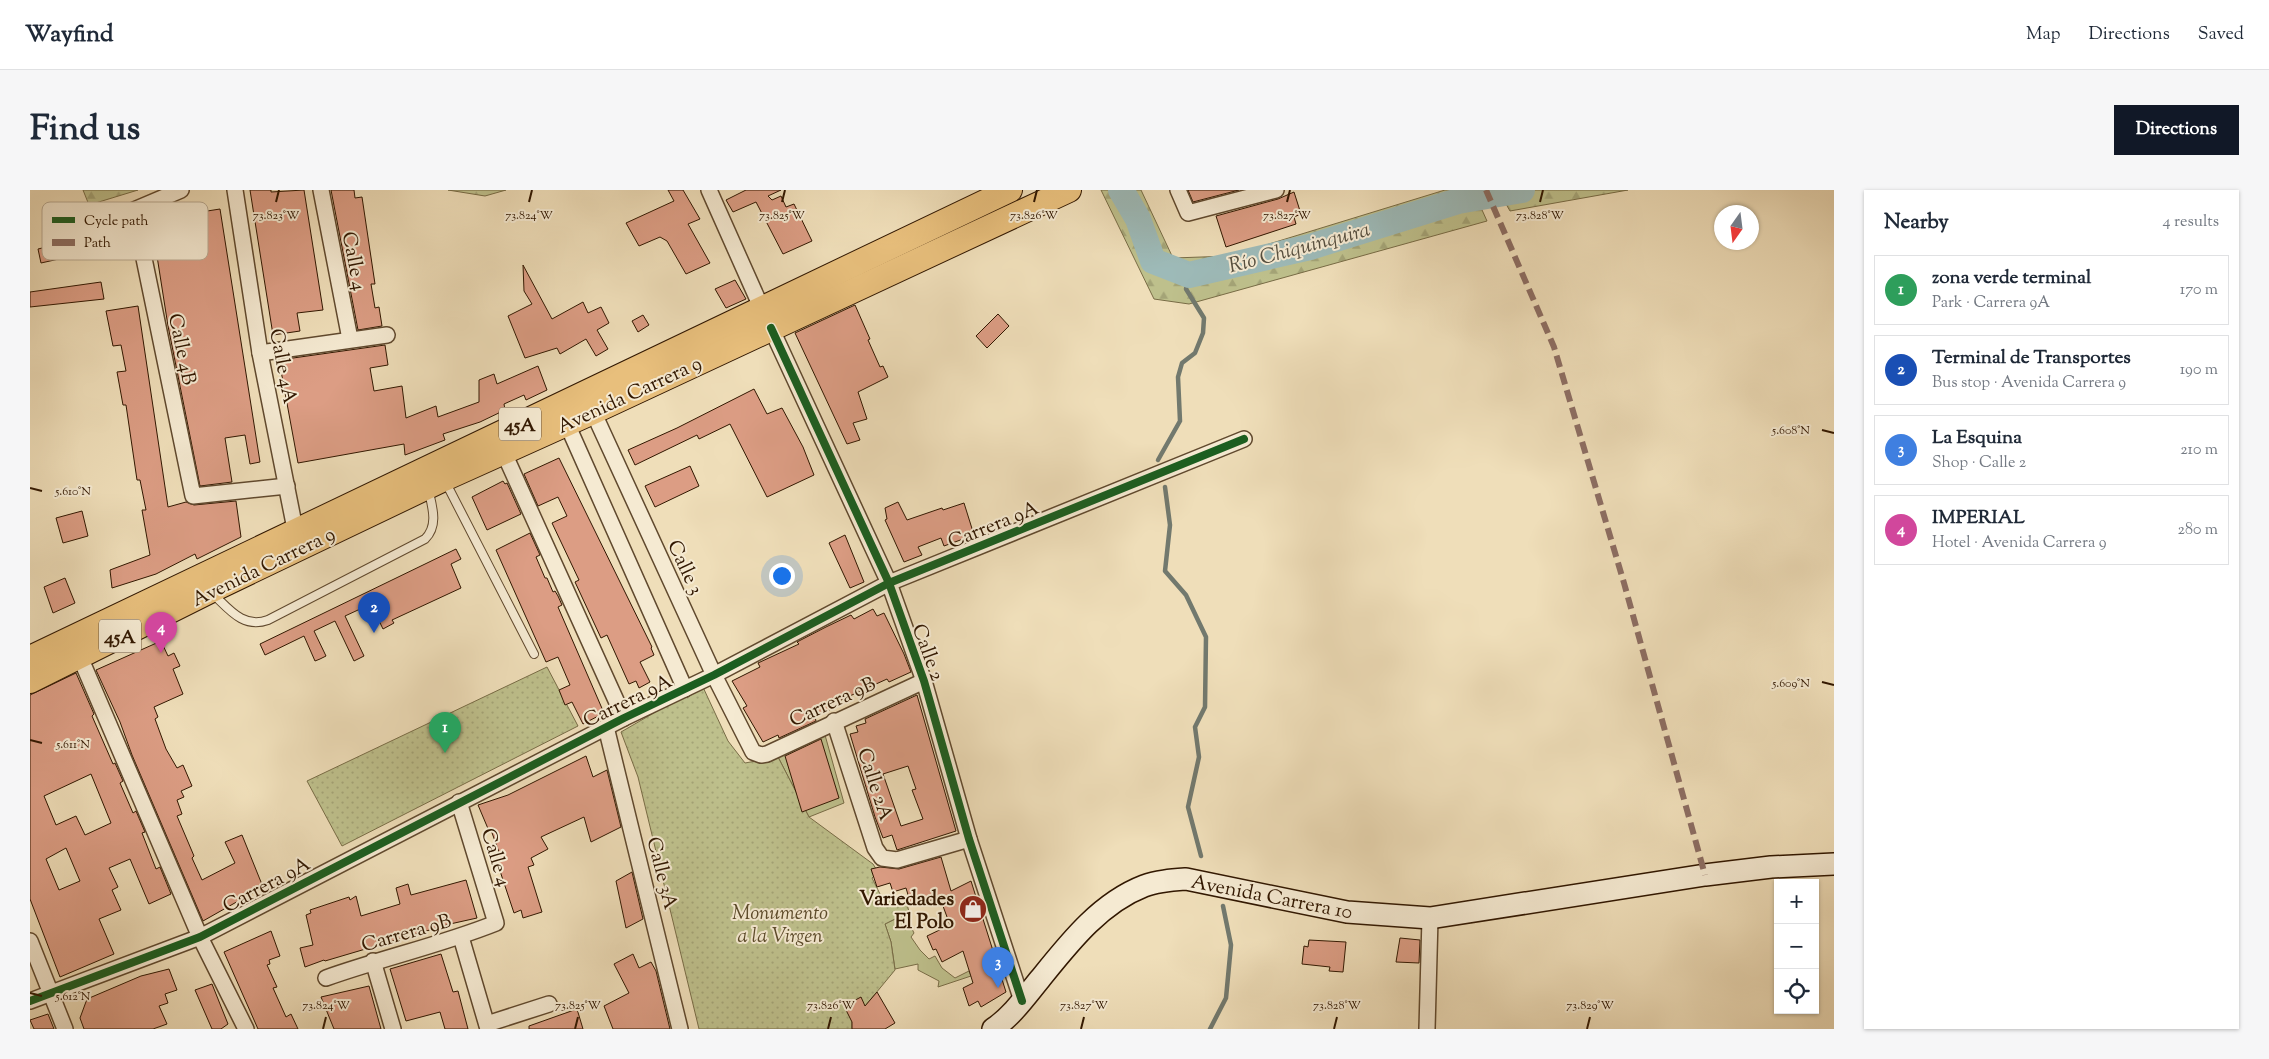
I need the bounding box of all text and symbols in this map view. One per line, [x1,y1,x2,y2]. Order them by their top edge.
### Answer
text: Wayfind [25,18,113,52]
text: Map [2026,22,2061,48]
text: Directions [2089,22,2170,48]
text: Saved [2198,22,2244,48]
text: Find us [30,105,140,156]
button: Directions [2114,105,2239,155]
legend [42,202,208,260]
north arrow [1714,205,1759,250]
text: 73.823°W [253,207,300,225]
text: 73.824°W [505,207,554,225]
text: 73.825°W [759,207,806,225]
text: 73.826°W [1010,207,1059,225]
text: 73.827°W [1263,207,1312,225]
text: 73.828°W [1516,207,1565,225]
text: Nearby [1884,208,1949,238]
text: 4 results [2163,211,2219,234]
text: Cycle path [84,212,148,232]
water label: Río Chiquinquira [1225,216,1374,282]
street label: Calle 4 [333,229,372,294]
text: Path [84,234,111,254]
text: zona verde terminal [1932,265,2091,292]
text: 1 [1898,279,1904,302]
text: 170 m [2180,279,2218,302]
text: Park · Carrera 9A [1932,292,2050,315]
street label: Calle 4B [159,311,202,388]
street label: Calle 4A [260,326,303,407]
text: Terminal de Transportes [1932,345,2131,372]
street label: Avenida Carrera 9 [553,350,707,442]
text: 2 [1897,359,1905,382]
text: 190 m [2180,359,2218,382]
text: Bus stop · Avenida Carrera 9 [1932,372,2126,395]
road number: 45A [499,408,541,440]
text: 5.608°N [1771,422,1810,440]
text: La Esquina [1932,425,2022,452]
text: 3 [1898,439,1904,462]
text: 210 m [2180,439,2218,462]
text: Shop · Calle 2 [1932,452,2026,475]
text: 5.610°N [54,483,91,501]
street label: Carrera 9A [944,495,1044,558]
text: IMPERIAL [1932,505,2025,532]
text: 4 [1897,519,1905,542]
text: 280 m [2177,519,2218,542]
street label: Avenida Carrera 9 [187,521,341,616]
text: Hotel · Avenida Carrera 9 [1932,532,2107,555]
street label: Calle 3 [658,536,709,600]
your location [769,563,795,589]
pin: 2 [358,592,390,633]
pin: 4 [145,612,177,653]
road number: 45A [99,620,141,652]
street label: Calle 2 [903,620,950,686]
street label: Carrera 9A [579,668,678,736]
street label: Carrera 9B [785,670,881,736]
text: 5.609°N [1771,675,1810,693]
pin: 1 [429,712,461,753]
text: 5.611°N [55,736,90,754]
street label: Calle 2A [848,745,899,825]
street label: Calle 4 [472,825,517,891]
street label: Calle 3A [638,834,684,913]
street label: Carrera 9A [218,851,316,922]
street label: Avenida Carrera 10 [1188,869,1355,928]
map controls [1774,879,1819,1014]
button: + [1774,879,1819,924]
place label: Variedades El Polo [859,886,954,938]
shop icon: Variedades El Polo [958,894,988,924]
park label: Monumento a la Virgen [732,900,828,952]
street label: Carrera 9B [358,908,455,961]
button: − [1774,924,1819,969]
pin: 3 [982,947,1014,988]
button: locate [1774,969,1819,1014]
text: 5.612°N [55,988,91,1006]
text: 73.824°W [302,997,351,1015]
text: 73.825°W [555,997,602,1015]
text: 73.826°W [807,997,856,1015]
text: 73.827°W [1060,997,1109,1015]
text: 73.828°W [1313,997,1362,1015]
text: 73.829°W [1566,997,1614,1015]

